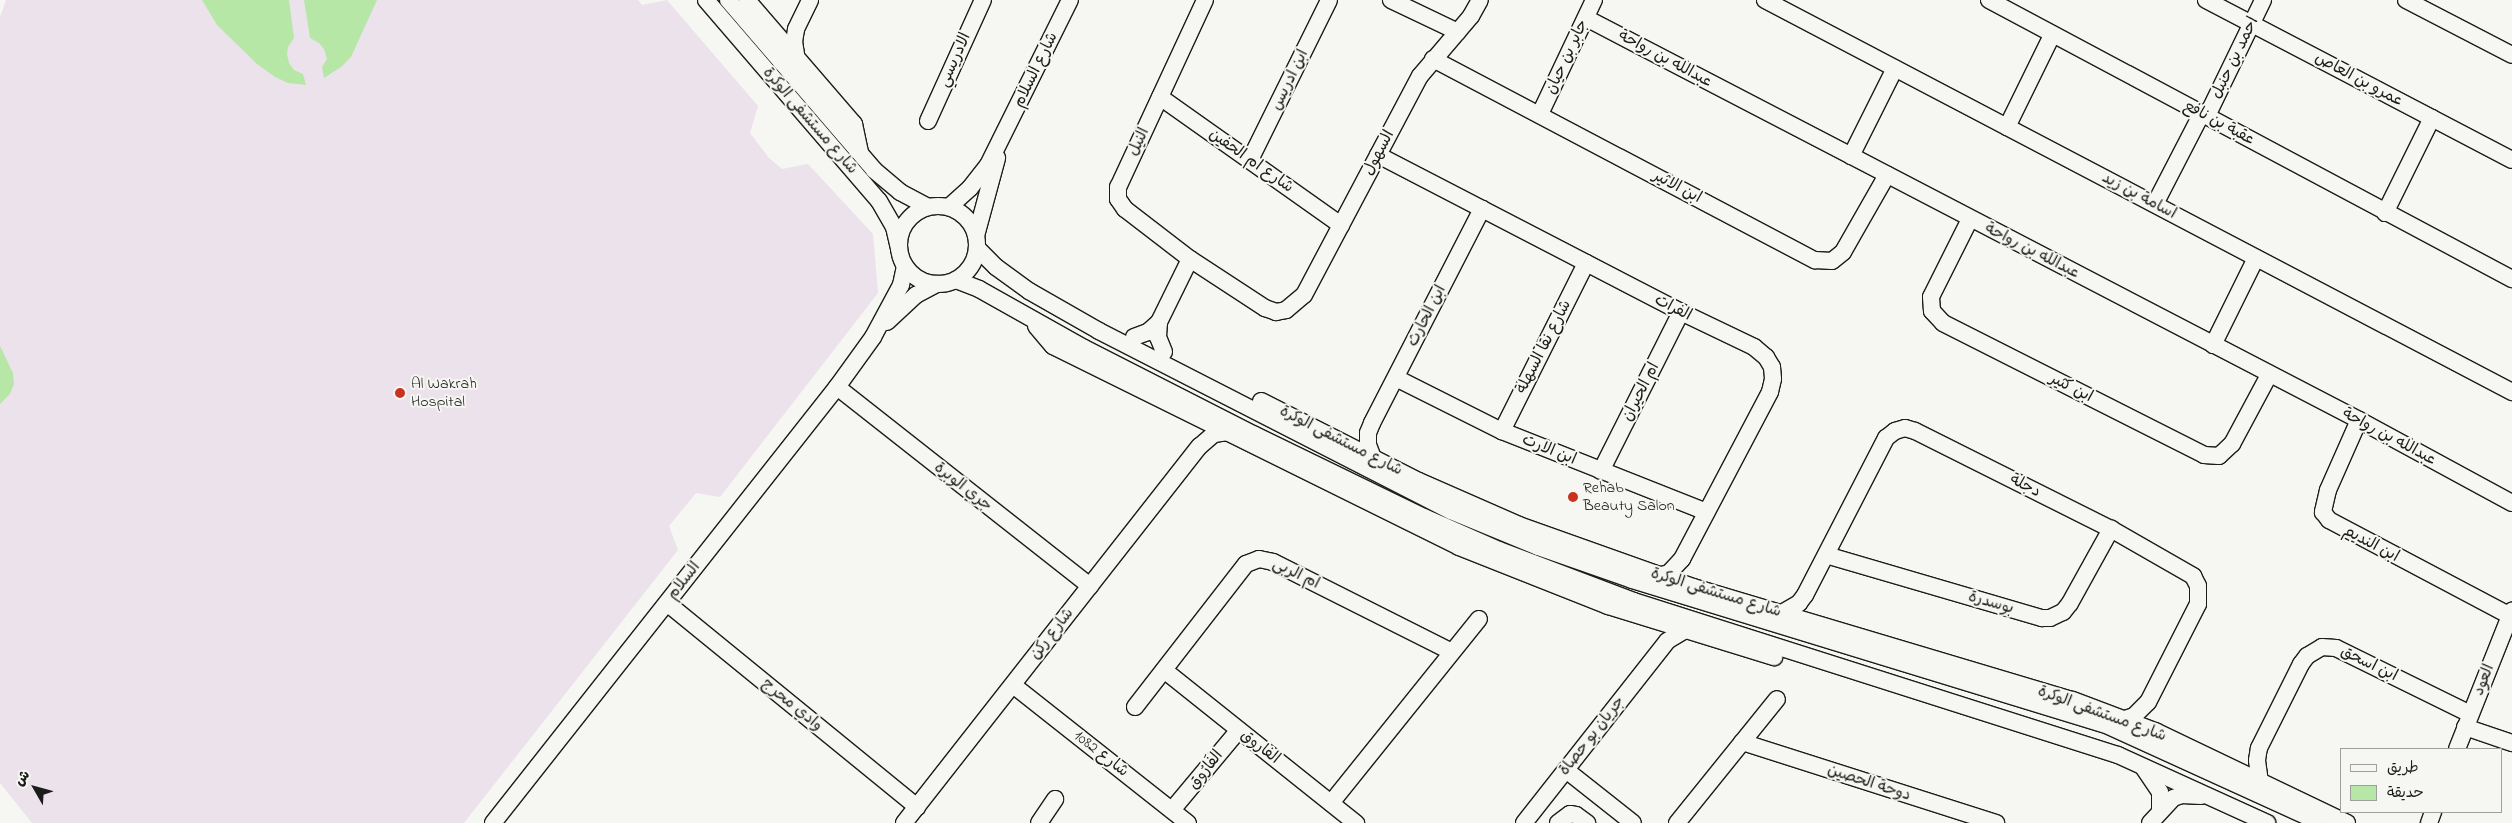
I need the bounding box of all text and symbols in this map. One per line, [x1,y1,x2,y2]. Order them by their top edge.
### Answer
street label: احمد بن حنبل [2207,14,2263,102]
street label: جابر بن حيان [1541,17,1593,97]
street label: عبدالله بن رواحة [1615,26,1715,92]
street label: شارع السلام [1010,29,1062,111]
street label: الادريسي [935,30,975,90]
street label: ابن ادريس [1267,46,1313,114]
street label: عمرو بن العاص [2311,49,2407,111]
street label: شارع مستشفى الوكرة [758,64,862,178]
street label: عقبة بن نافع [2180,96,2258,150]
street label: النيل [1124,125,1154,159]
street label: شارع ام الحفين [1205,125,1297,197]
street label: السهول [1359,127,1399,179]
street label: ابن الاثير [1649,166,1705,208]
street label: اسامة بن زيد [2098,168,2180,224]
street label: عبدالله بن رواحة [1981,219,2083,283]
street label: ابن الحارث [1403,282,1451,350]
street label: الفرات [1651,291,1695,325]
street label: شارع نقا السهلة [1512,297,1576,397]
street label: ام الحيران [1618,359,1664,425]
street label: ابن كثير [2046,369,2096,407]
place label: Al Wakrah Hospital [411,374,477,412]
marker: Al Wakrah Hospital [393,386,407,400]
street label: شارع مستشفى الوكرة [1276,402,1406,480]
street label: عبدالله بن رواحة [2339,404,2439,470]
street label: ابن الارت [1519,430,1579,470]
street label: جري الوبرة [930,458,996,516]
street label: دجلة [2006,470,2044,502]
place label: Rehab Beauty Salon [1583,478,1675,516]
marker: Rehab Beauty Salon [1567,491,1579,503]
street label: ابن النديم [2340,521,2402,567]
street label: ام الربى [1269,554,1323,594]
street label: السلام [663,558,705,604]
street label: شارع مستشفى الوكرة [1648,564,1784,622]
street label: بوسدرة [1966,587,2016,619]
street label: شارع ركن [1026,604,1078,664]
street label: ابن اسحق [2337,642,2401,686]
street label: العود [2469,661,2499,699]
street label: وادي محرج [758,675,826,735]
street label: شارع مستشفى الوكرة [2035,682,2169,746]
street label: جريان بو حصاة [1555,692,1629,780]
street label: الفاروق [1236,726,1284,768]
street label: شارع 1082 [1070,727,1132,781]
street label: الفَارُوق [1184,747,1228,793]
legend [2340,748,2502,813]
text: طريق [2387,757,2419,779]
street label: دوحة الحصين [1825,761,1913,805]
north arrow [10,763,60,813]
text: ش [10,766,36,791]
text: حديقة [2387,782,2424,804]

